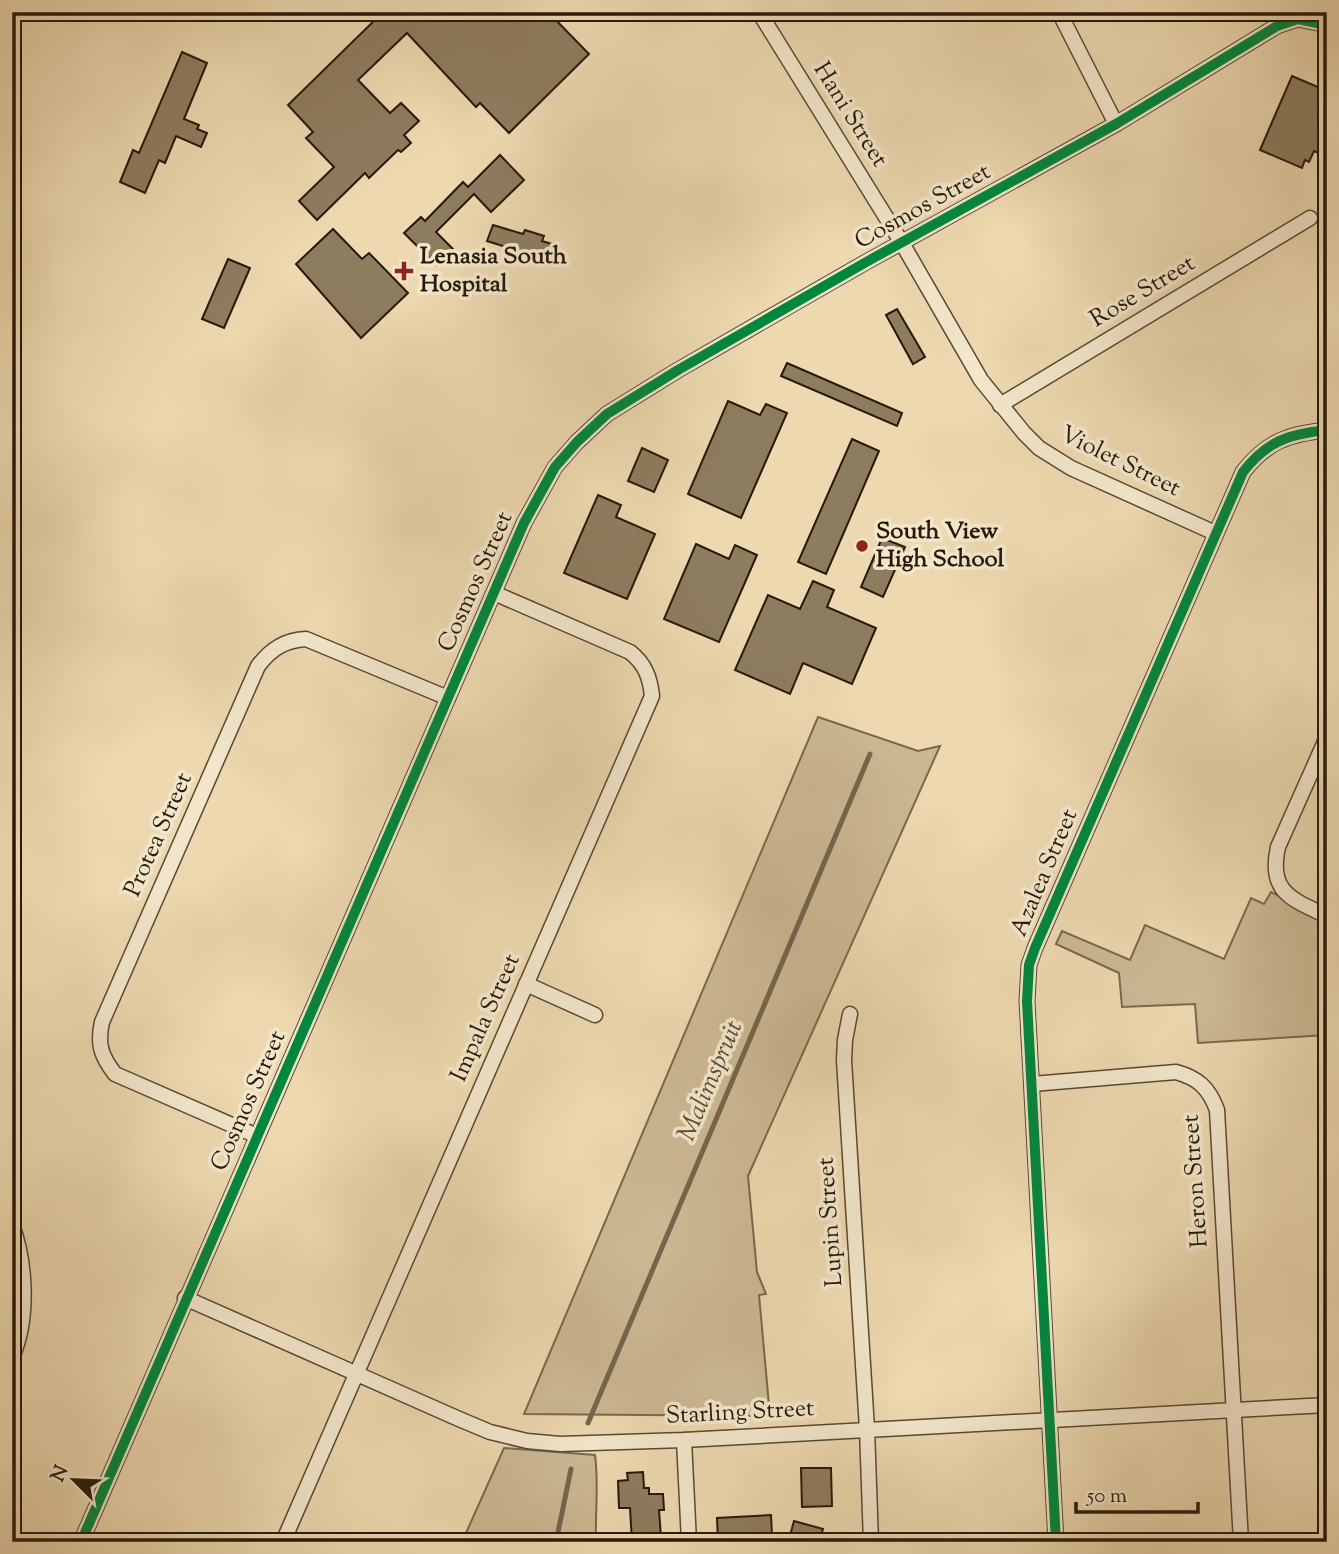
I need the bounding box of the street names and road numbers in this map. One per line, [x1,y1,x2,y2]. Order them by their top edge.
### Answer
street label: Hani Street [804,56,896,174]
street label: Cosmos Street [849,156,997,258]
street label: Rose Street [1084,247,1202,337]
street label: Violet Street [1054,418,1186,506]
street label: Cosmos Street [430,506,522,658]
street label: Protea Street [116,767,202,903]
street label: Azalea Street [1003,804,1087,942]
street label: Impala Street [443,949,529,1087]
street label: Cosmos Street [203,1025,295,1177]
street label: Heron Street [1174,1113,1218,1249]
street label: Lupin Street [810,1156,852,1288]
street label: Starling Street [665,1392,815,1434]

